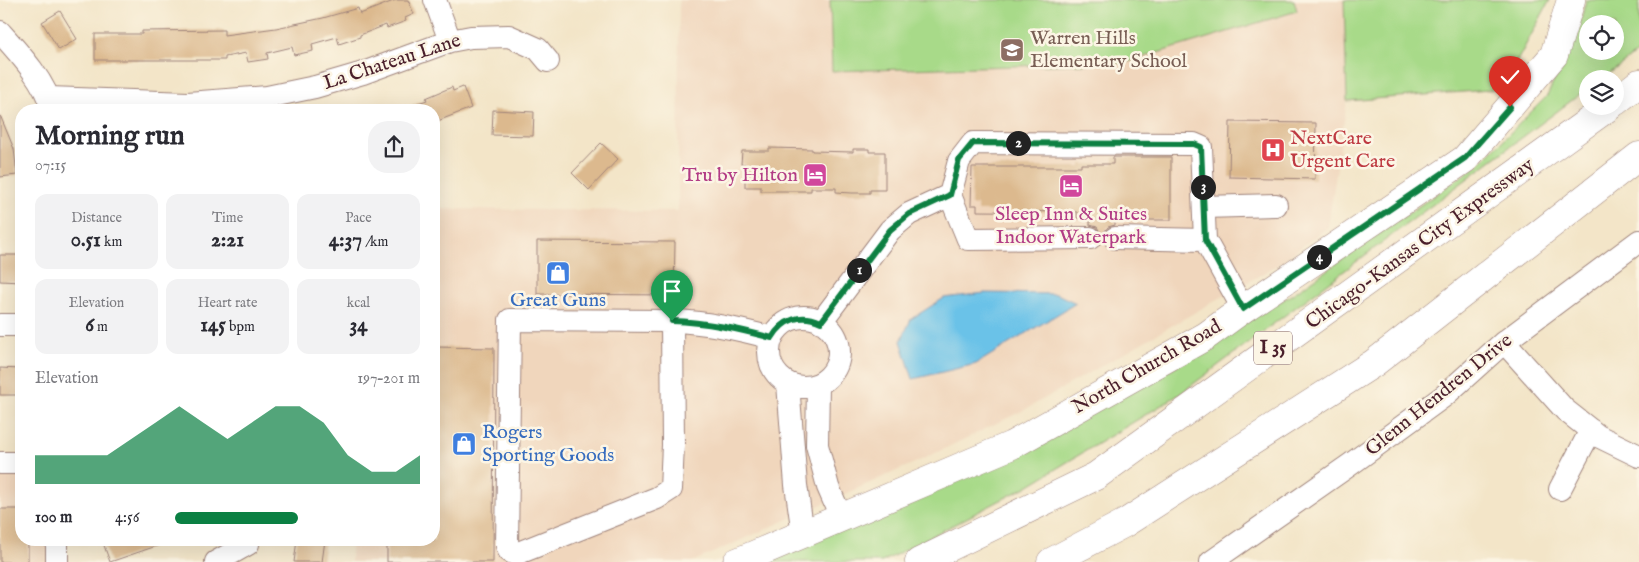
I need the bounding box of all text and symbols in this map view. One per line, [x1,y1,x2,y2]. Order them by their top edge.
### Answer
map controls [1579,15,1624,115]
button: locate [1579,15,1624,60]
place label: Warren Hills Elementary School [1030,26,1188,74]
street label: La Chateau Lane [320,28,464,96]
school or university icon: Warren Hills Elementary School [999,37,1025,63]
pin [1489,56,1531,107]
icon: check [1496,63,1524,91]
button: layers [1579,70,1624,115]
text: Morning run [35,119,185,154]
button: share [368,121,420,173]
place label: NextCare Urgent Care [1290,126,1395,174]
pin: 2 [1006,130,1030,156]
text: 2 [1015,134,1022,152]
hospital icon: NextCare Urgent Care [1260,137,1286,163]
street label: Chicago-Kansas City Expressway [1301,153,1539,335]
text: 07:15 [35,156,66,176]
hotel icon: Tru by Hilton [802,162,828,188]
place label: Tru by Hilton [682,163,798,188]
hotel icon: Sleep Inn & Suites Indoor Waterpark [1058,173,1084,199]
pin: 3 [1190,174,1216,200]
text: 3 [1201,178,1206,196]
place label: Sleep Inn & Suites Indoor Waterpark [995,202,1147,250]
text: Distance [71,209,122,227]
text: Time [212,209,243,227]
text: Pace [345,209,372,227]
text: 0.51 [71,227,101,254]
text: 2:21 [211,227,244,254]
text: 4:37 [329,227,362,254]
text: km [101,233,122,251]
text: /km [362,233,388,251]
pin: 4 [1306,244,1332,270]
text: 4 [1316,248,1323,266]
pin: 1 [846,258,872,282]
shop icon: Great Guns [545,260,571,286]
text: 1 [857,261,862,279]
pin [651,270,693,321]
icon: arrive [658,277,686,305]
place label: Great Guns [510,288,606,313]
text: Elevation [69,294,124,312]
text: Heart rate [198,294,257,312]
text: kcal [347,294,370,312]
text: 6 [85,312,94,339]
text: 145 [200,312,226,339]
text: 34 [349,312,368,339]
street label: North Church Road [1068,314,1226,420]
text: m [94,318,108,336]
text: bpm [226,318,255,336]
street label: Glenn Hendren Drive [1361,328,1517,462]
road number: I 35 [1254,332,1292,364]
text: Elevation [35,369,98,389]
text: 197–201 m [357,369,420,389]
place label: Rogers Sporting Goods [482,420,614,468]
shop icon: Rogers Sporting Goods [451,431,477,457]
text: 100 m [35,508,72,528]
text: 4:56 [115,508,140,528]

